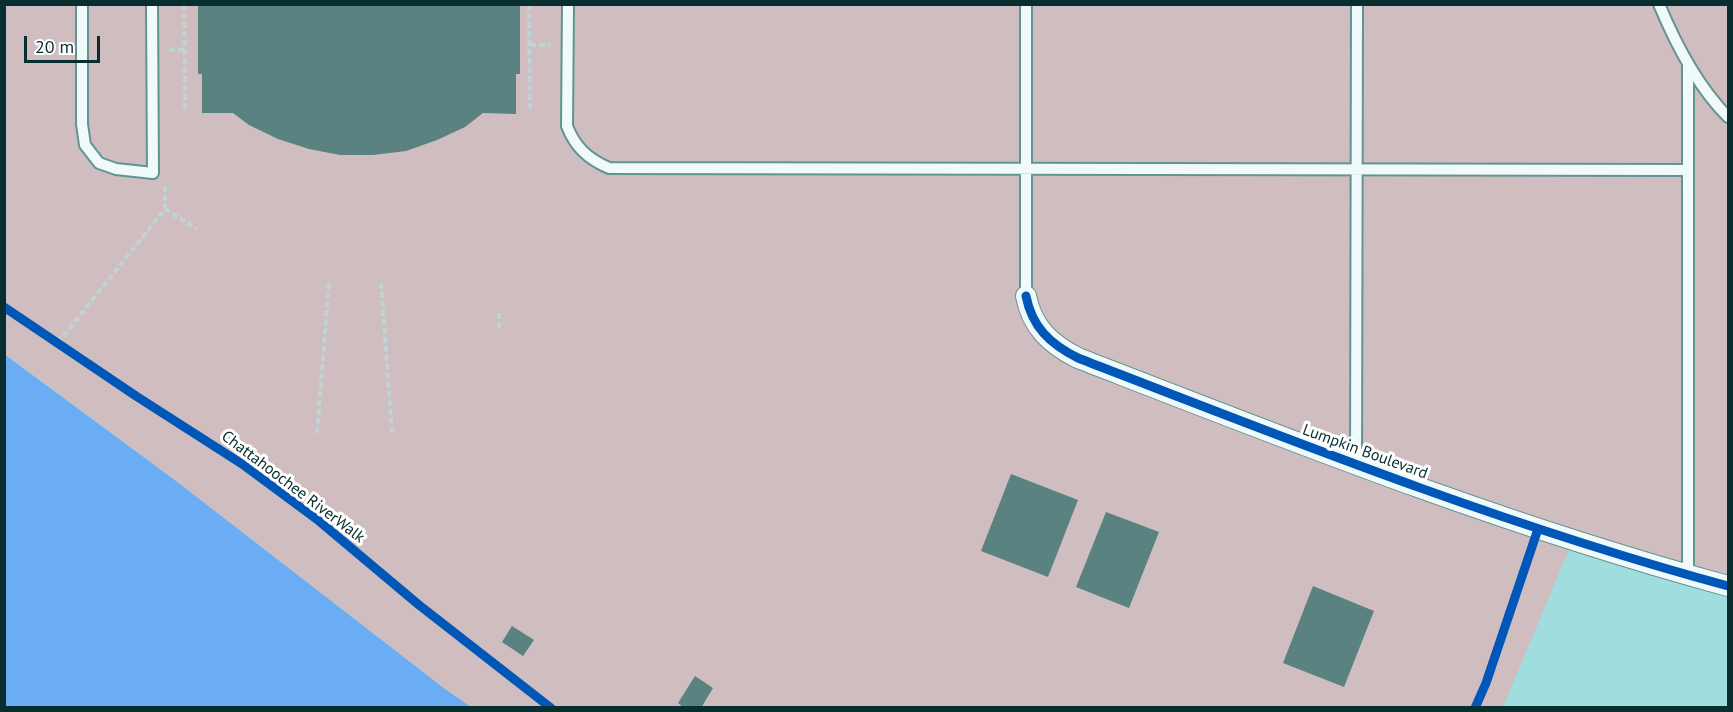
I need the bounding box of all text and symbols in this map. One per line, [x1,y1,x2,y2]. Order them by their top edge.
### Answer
scale bar [27,24,104,62]
text: 20 m [35,35,74,58]
street label: Lumpkin Boulevard [1300,420,1430,484]
street label: Chattahoochee RiverWalk [217,427,369,547]

